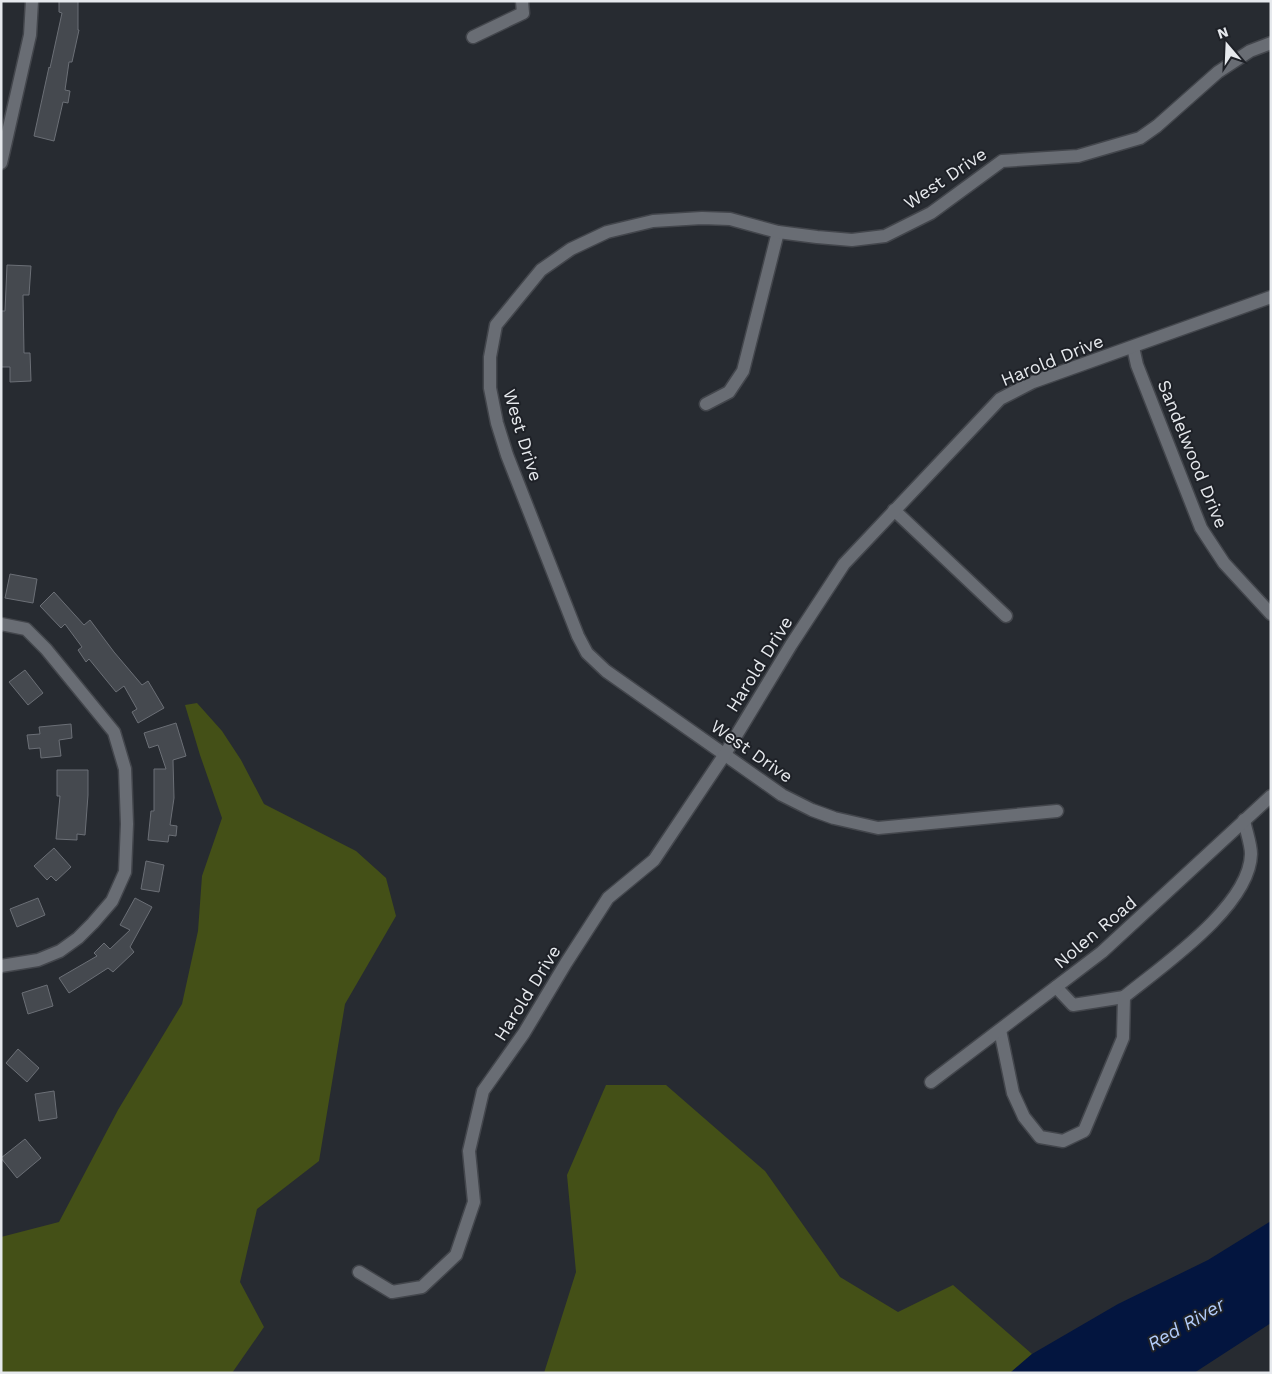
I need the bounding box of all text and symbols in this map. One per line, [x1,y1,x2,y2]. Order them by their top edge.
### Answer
north arrow [1202,20,1252,70]
text: N [1215,23,1230,42]
street label: West Drive [900,143,990,213]
street label: Harold Drive [998,330,1106,390]
street label: Sandelwood Drive [1154,377,1232,531]
street label: West Drive [499,386,547,484]
street label: Harold Drive [721,612,797,716]
street label: West Drive [707,715,797,787]
street label: Nolen Road [1050,892,1140,972]
street label: Harold Drive [489,941,565,1045]
water label: Red River [1143,1292,1229,1355]

